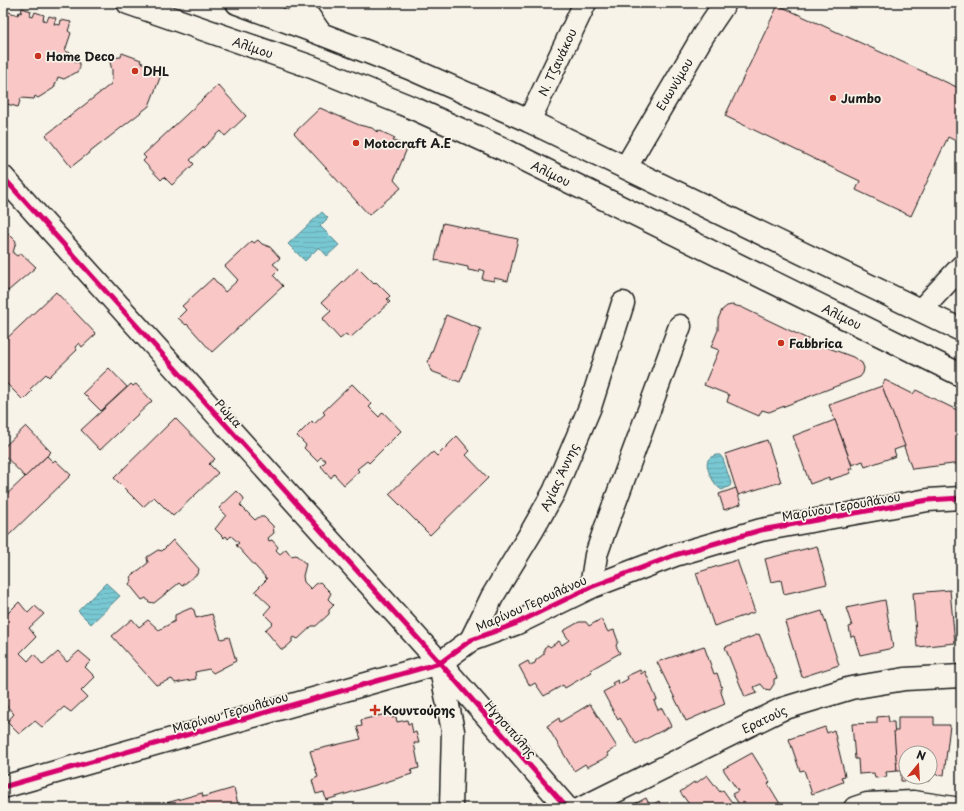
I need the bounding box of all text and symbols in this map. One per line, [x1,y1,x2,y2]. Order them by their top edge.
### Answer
street label: Ν. Τζανάκου [533,25,581,99]
street label: Αλίμου [230,32,276,62]
place label: Home Deco [46,47,115,65]
marker: Home Deco [33,51,43,61]
street label: Ευωνύμου [651,54,697,114]
place label: DHL [143,62,169,80]
marker: DHL [130,66,140,76]
place label: Jumbo [841,89,881,107]
marker: Jumbo [828,93,838,103]
place label: Motocraft Α.Ε [364,134,452,152]
marker: Motocraft Α.Ε [351,138,361,148]
street label: Αλίμου [528,156,574,190]
street label: Αλίμου [819,299,865,333]
place label: Fabbrica [789,334,843,352]
marker: Fabbrica [776,338,786,348]
street label: Ρώμα [211,395,247,431]
street label: Αγίας Άννης [535,440,583,514]
street label: Μαρίνου Γερουλάνου [780,487,902,525]
street label: Μαρίνου Γερουλάνου [472,570,590,636]
street label: Μαρίνου Γερουλάνου [170,687,290,737]
street label: Ηγησιπύλης [481,696,541,762]
place label: Κουντούρης [383,701,456,719]
street label: Ερατούς [739,701,789,737]
marker: Κουντούρης [370,705,380,715]
north arrow [898,745,938,785]
text: N [914,746,928,765]

